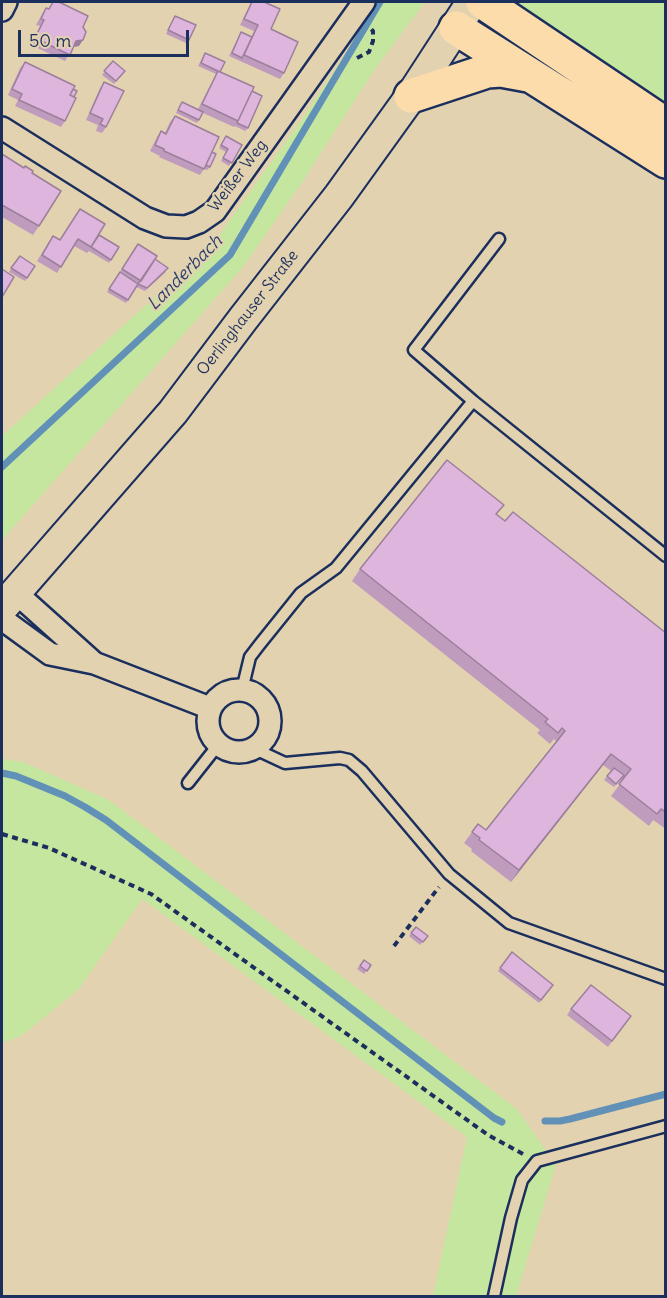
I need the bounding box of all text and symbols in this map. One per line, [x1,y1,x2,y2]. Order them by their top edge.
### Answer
scale bar [21,18,192,56]
text: 50 m [29,29,71,52]
street label: Weißer Weg [205,136,271,216]
water label: Landerbach [143,231,227,315]
street label: Oerlinghauser Straße [193,247,303,379]

